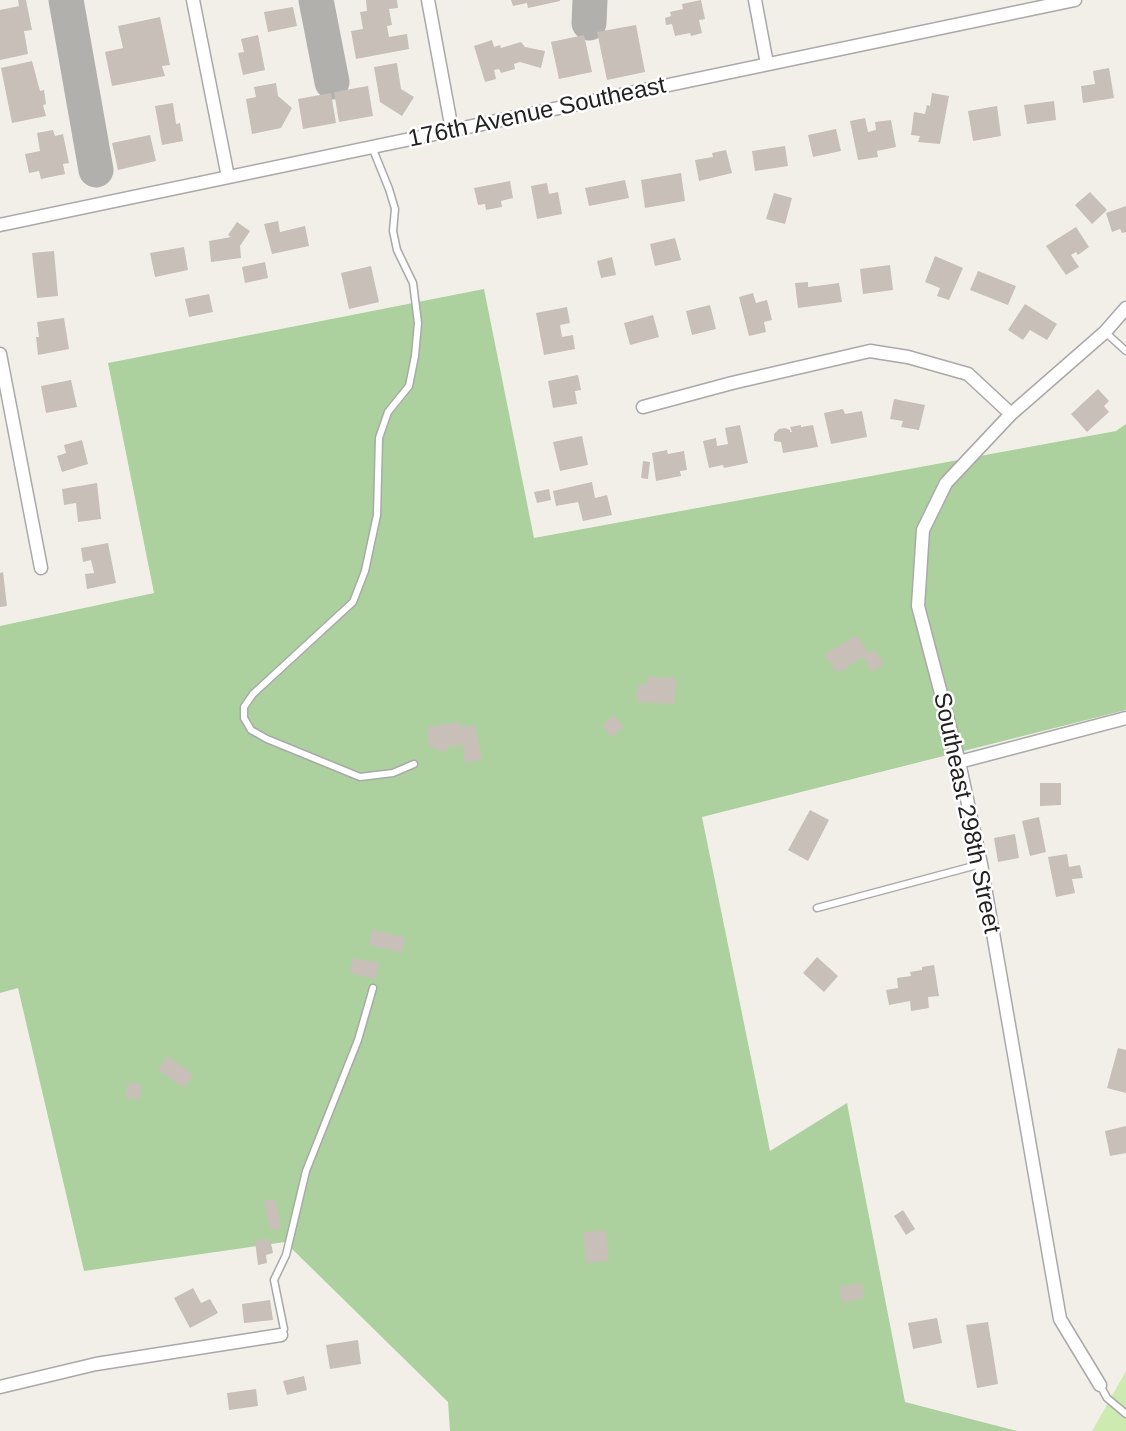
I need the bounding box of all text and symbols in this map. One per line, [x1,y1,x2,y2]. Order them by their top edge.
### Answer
street label: 176th Avenue Southeast [406,72,668,154]
street label: Southeast 298th Street [926,690,1006,936]

